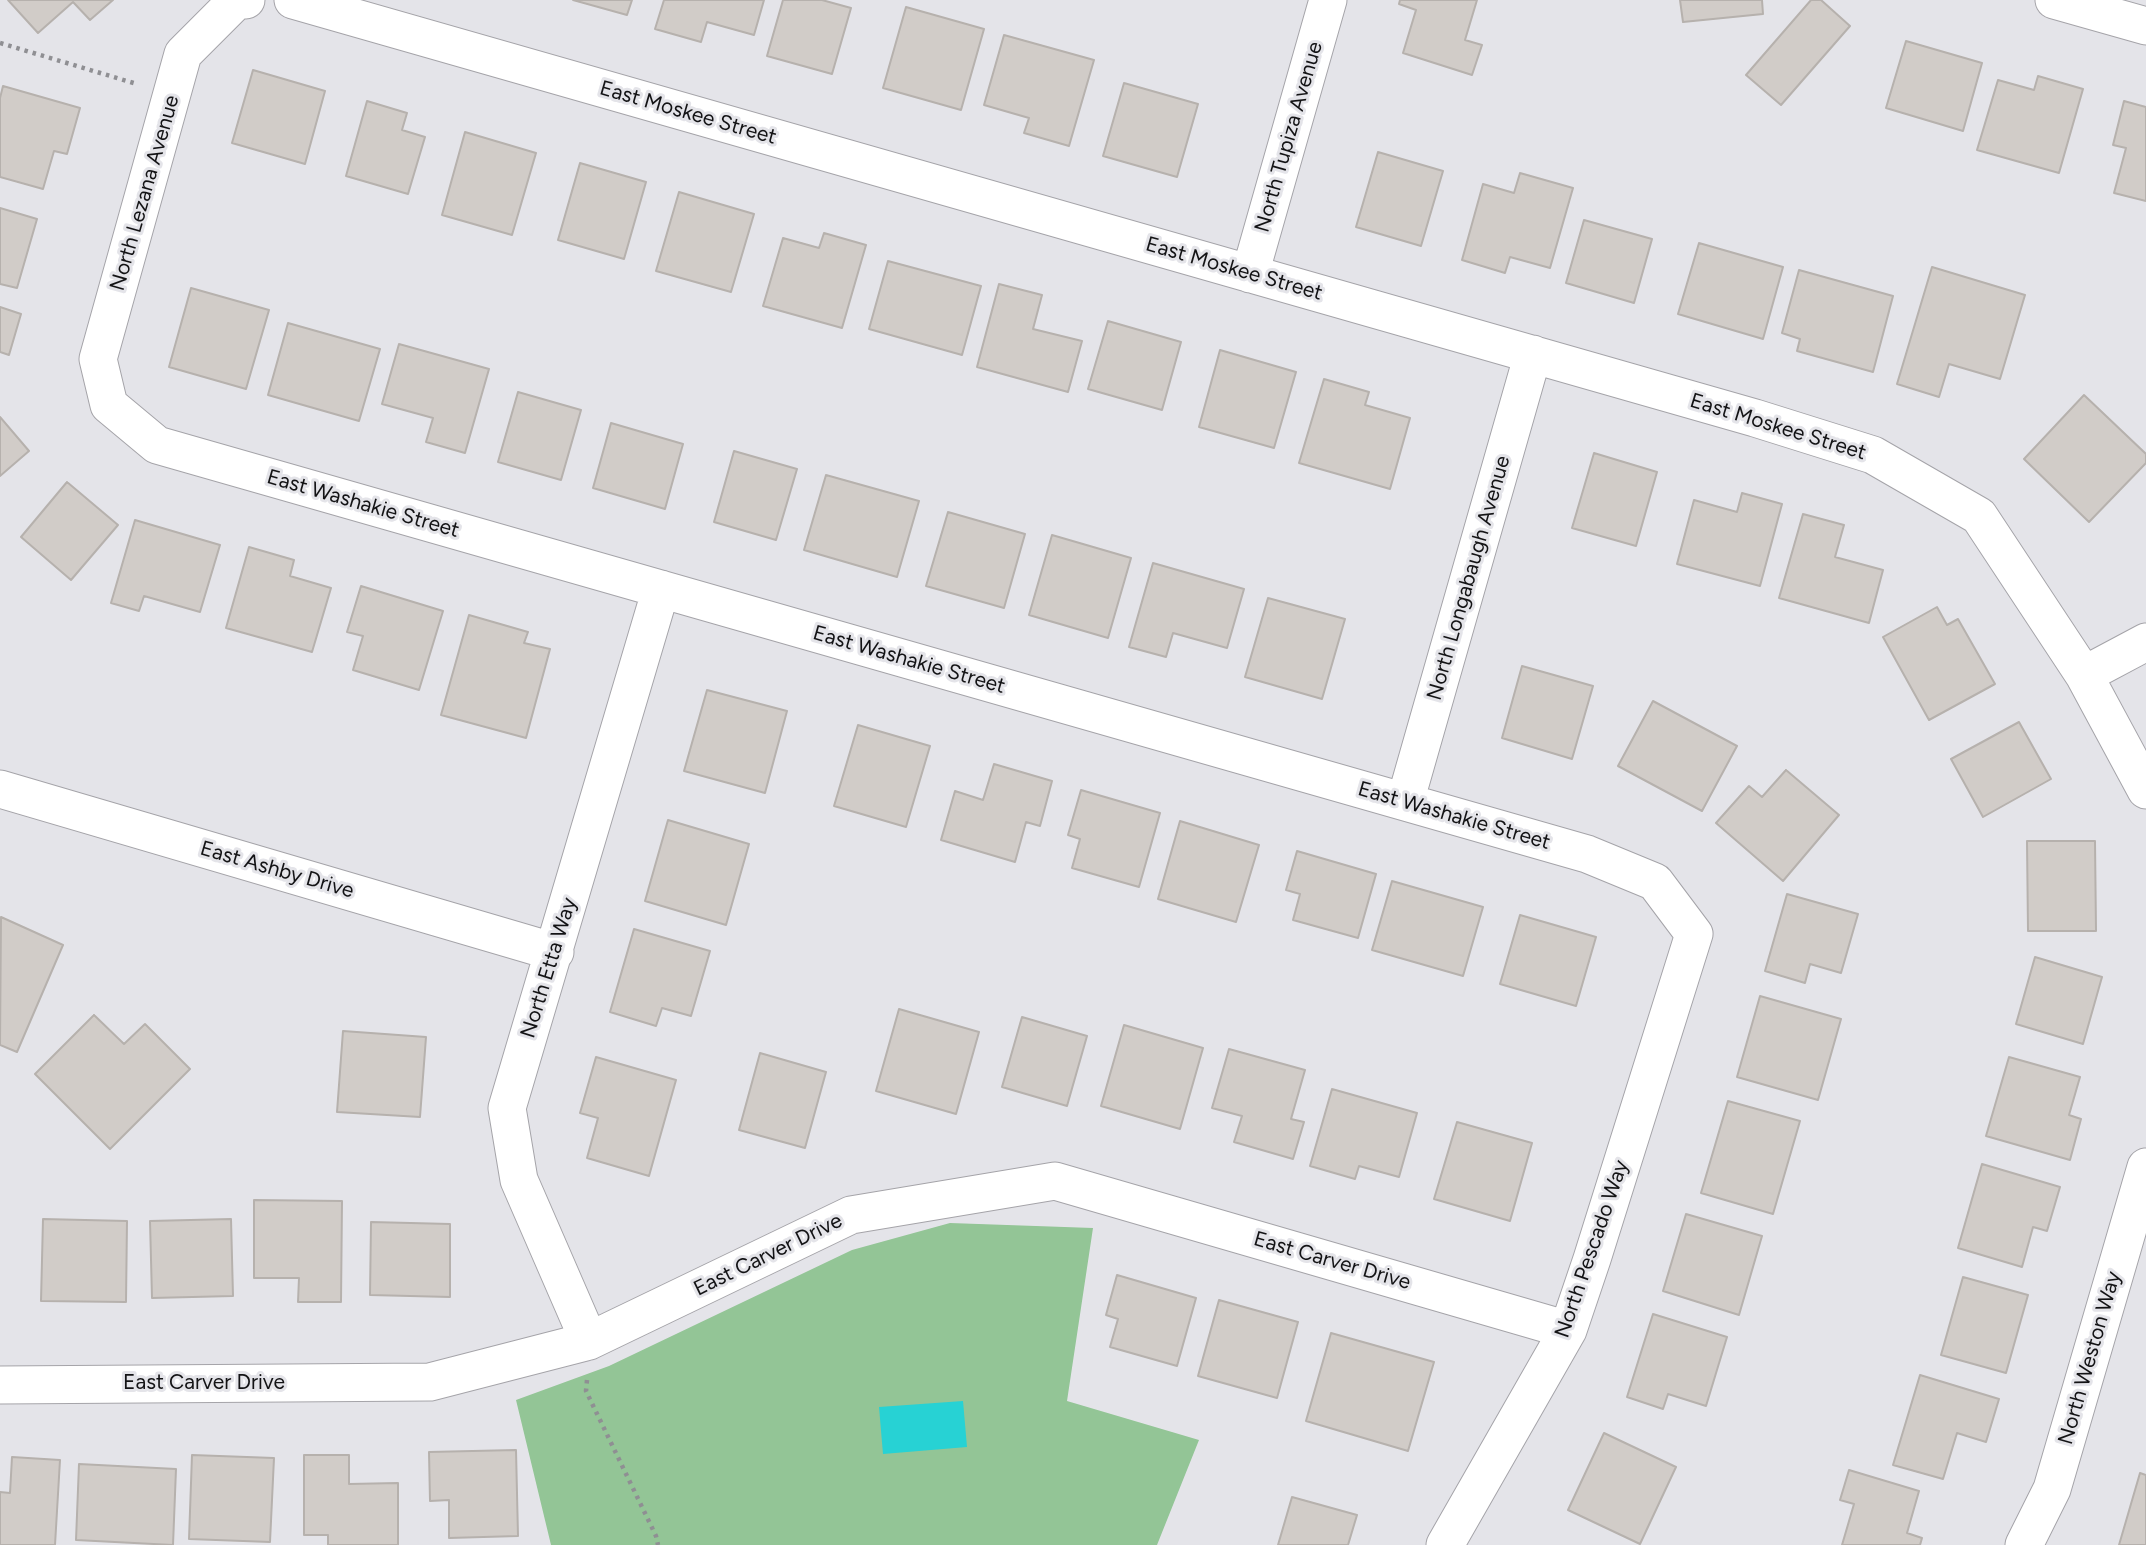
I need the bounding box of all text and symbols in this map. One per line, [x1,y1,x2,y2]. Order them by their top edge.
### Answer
street label: North Tupiza Avenue [1250,39,1328,235]
street label: East Moskee Street [597,76,779,150]
street label: North Lezana Avenue [105,92,185,294]
street label: East Moskee Street [1143,232,1325,306]
street label: East Moskee Street [1687,388,1869,466]
street label: North Longabaugh Avenue [1422,453,1516,703]
street label: East Washakie Street [264,464,462,544]
street label: East Washakie Street [810,620,1008,700]
street label: East Washakie Street [1355,776,1553,856]
street label: East Ashby Drive [197,836,357,904]
street label: North Etta Way [516,895,582,1041]
street label: North Pescado Way [1550,1157,1634,1341]
street label: East Carver Drive [690,1208,846,1302]
street label: East Carver Drive [1251,1227,1413,1295]
street label: North Weston Way [2053,1269,2127,1447]
street label: East Carver Drive [123,1370,285,1396]

